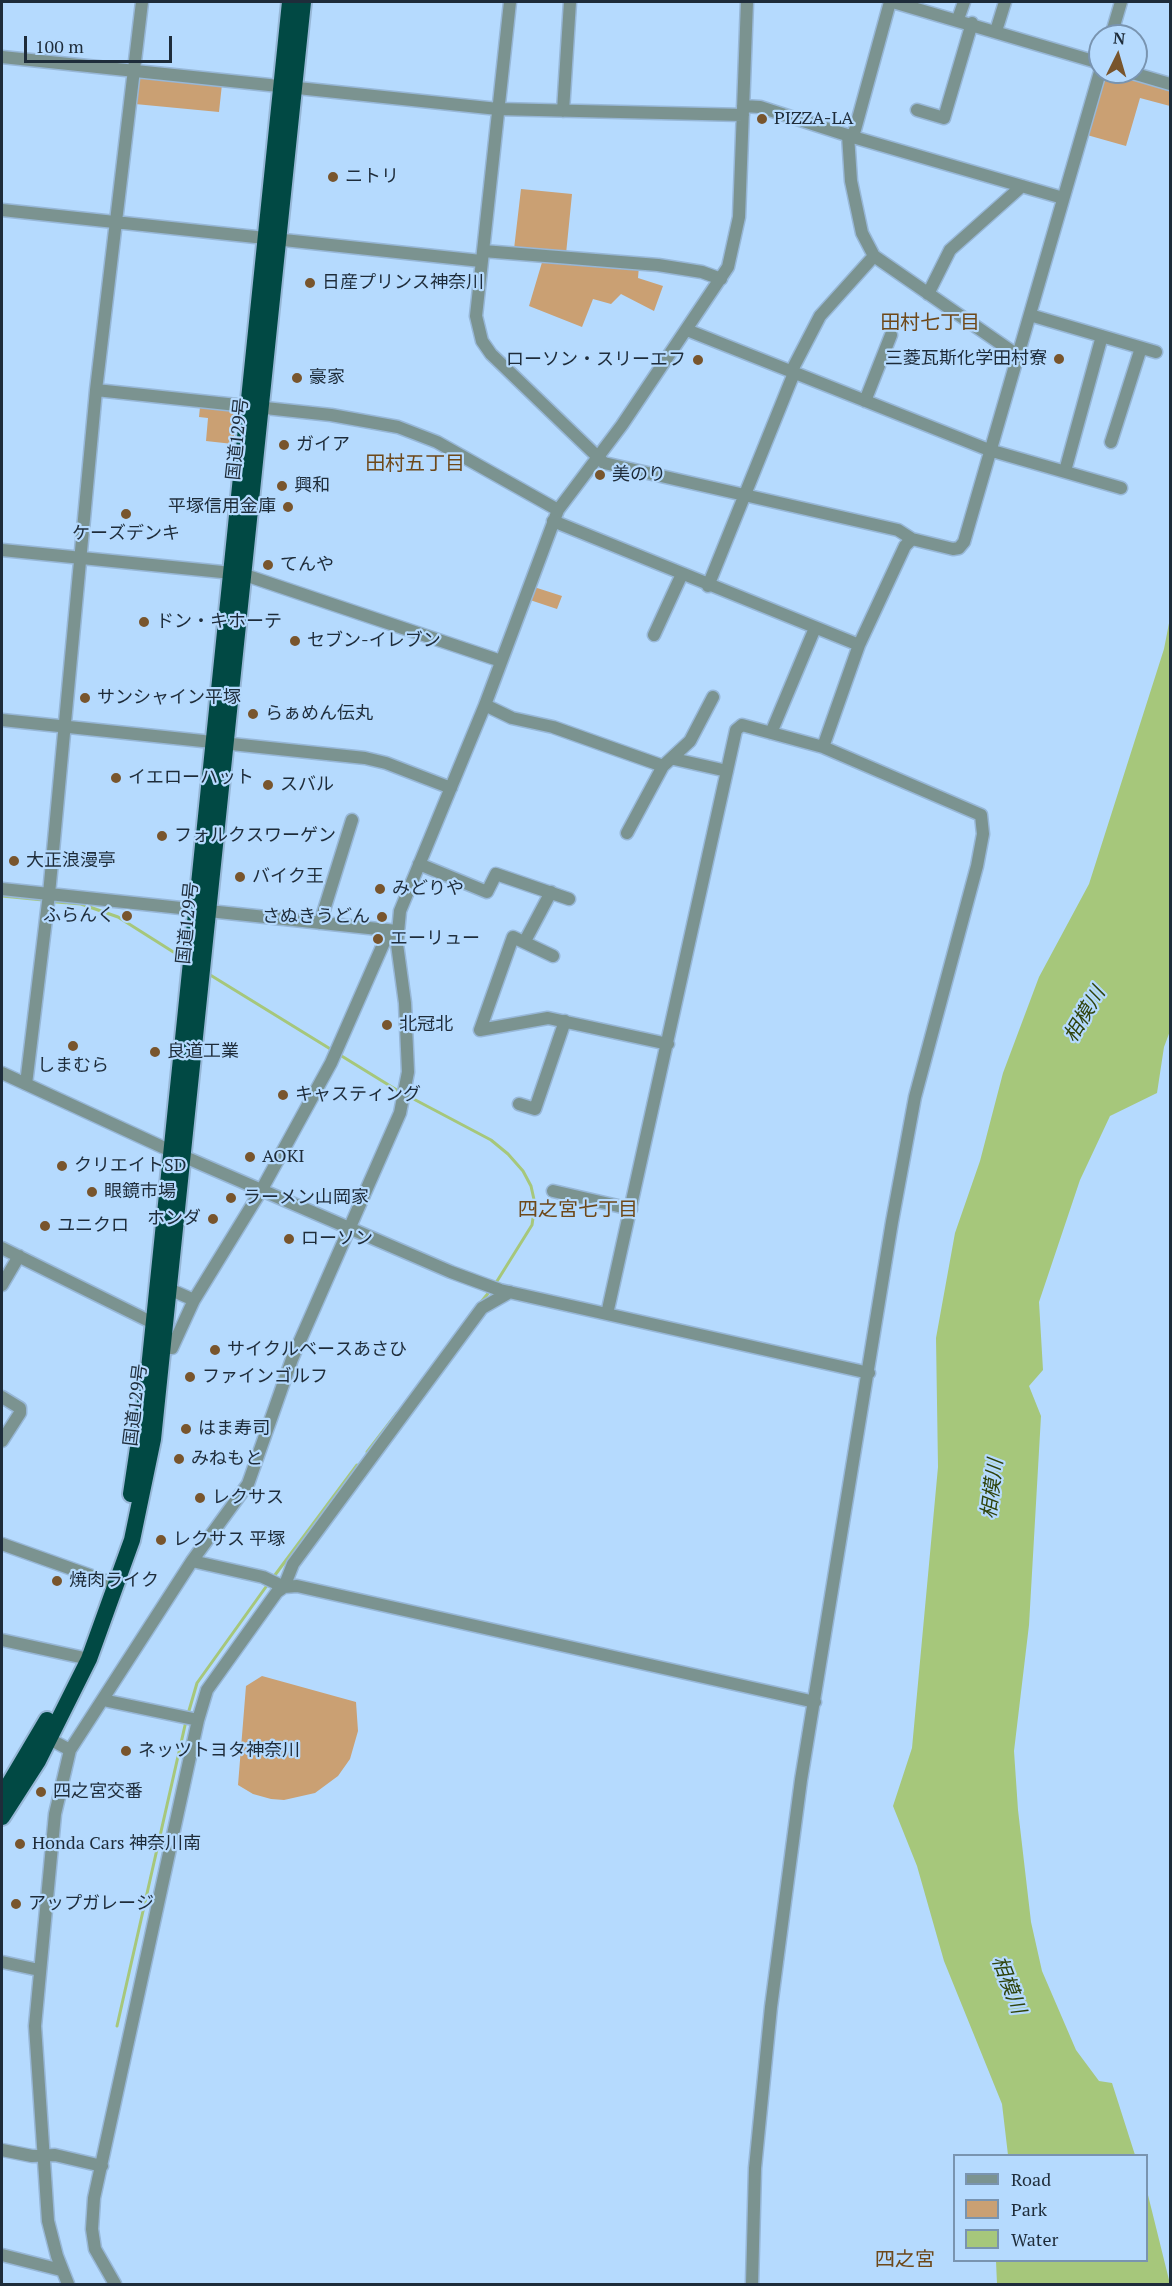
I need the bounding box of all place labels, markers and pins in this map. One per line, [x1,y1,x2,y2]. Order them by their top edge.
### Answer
place label: PIZZA-LA [774,108,854,130]
marker: PIZZA-LA [755,112,769,126]
place label: ニトリ [345,166,399,188]
marker: ニトリ [326,170,340,184]
place label: 日産プリンス神奈川 [322,272,484,294]
marker: 日産プリンス神奈川 [303,276,317,290]
place label: 三菱瓦斯化学田村寮 [885,348,1047,370]
place label: ローソン・スリーエフ [506,349,686,371]
marker: 三菱瓦斯化学田村寮 [1052,352,1066,366]
marker: ローソン・スリーエフ [691,353,705,367]
place label: 豪家 [309,367,345,389]
marker: 豪家 [290,371,304,385]
place label: ガイア [296,434,350,456]
marker: ガイア [277,438,291,452]
place label: 美のり [612,464,666,486]
marker: 美のり [593,468,607,482]
place label: 興和 [294,475,330,497]
marker: 興和 [275,479,289,493]
place label: 平塚信用金庫 [168,496,276,518]
marker: 平塚信用金庫 [281,500,295,514]
marker: ケーズデンキ [119,507,133,521]
place label: ケーズデンキ [72,523,180,545]
place label: てんや [280,554,334,576]
marker: てんや [261,558,275,572]
place label: ドン・キホーテ [156,611,282,633]
marker: ドン・キホーテ [137,615,151,629]
place label: セブン-イレブン [307,630,441,652]
marker: セブン-イレブン [288,634,302,648]
place label: サンシャイン平塚 [97,687,241,709]
marker: サンシャイン平塚 [78,691,92,705]
place label: らぁめん伝丸 [265,703,373,725]
marker: らぁめん伝丸 [246,707,260,721]
place label: イエローハット [128,767,254,789]
marker: イエローハット [109,771,123,785]
place label: スバル [280,774,334,796]
marker: スバル [261,778,275,792]
place label: フォルクスワーゲン [174,825,336,847]
marker: フォルクスワーゲン [155,829,169,843]
place label: 大正浪漫亭 [26,850,116,872]
marker: 大正浪漫亭 [7,854,21,868]
place label: バイク王 [252,866,324,888]
marker: バイク王 [233,870,247,884]
place label: みどりや [392,878,464,900]
marker: みどりや [373,882,387,896]
place label: ふらんく [43,905,115,927]
place label: さぬきうどん [262,906,370,928]
marker: ふらんく [120,909,134,923]
marker: さぬきうどん [375,910,389,924]
place label: エーリュー [390,928,480,950]
marker: エーリュー [371,932,385,946]
place label: 北冠北 [399,1014,453,1036]
marker: 北冠北 [380,1018,394,1032]
marker: しまむら [66,1039,80,1053]
place label: 良道工業 [167,1041,239,1063]
marker: 良道工業 [148,1045,162,1059]
place label: しまむら [37,1055,109,1077]
place label: キャスティング [295,1084,421,1106]
marker: キャスティング [276,1088,290,1102]
place label: AOKI [262,1146,305,1168]
marker: AOKI [243,1150,257,1164]
place label: クリエイトSD [74,1155,186,1177]
marker: クリエイトSD [55,1159,69,1173]
place label: 眼鏡市場 [104,1181,176,1203]
marker: 眼鏡市場 [85,1185,99,1199]
place label: ラーメン山岡家 [243,1187,369,1209]
marker: ラーメン山岡家 [224,1191,238,1205]
place label: ホンダ [147,1208,201,1230]
marker: ホンダ [206,1212,220,1226]
place label: ユニクロ [57,1215,129,1237]
marker: ユニクロ [38,1219,52,1233]
place label: ローソン [301,1228,373,1250]
marker: ローソン [282,1232,296,1246]
place label: サイクルベースあさひ [227,1339,407,1361]
marker: サイクルベースあさひ [208,1343,222,1357]
place label: ファインゴルフ [202,1366,328,1388]
marker: ファインゴルフ [183,1370,197,1384]
place label: はま寿司 [198,1418,270,1440]
marker: はま寿司 [179,1422,193,1436]
place label: みねもと [191,1448,263,1470]
marker: みねもと [172,1452,186,1466]
place label: レクサス [212,1487,284,1509]
marker: レクサス [193,1491,207,1505]
place label: レクサス 平塚 [173,1529,285,1551]
marker: レクサス 平塚 [154,1533,168,1547]
place label: 焼肉ライク [69,1570,159,1592]
marker: 焼肉ライク [50,1574,64,1588]
place label: ネッツトヨタ神奈川 [138,1740,300,1762]
marker: ネッツトヨタ神奈川 [119,1744,133,1758]
place label: 四之宮交番 [53,1781,143,1803]
marker: 四之宮交番 [34,1785,48,1799]
place label: Honda Cars 神奈川南 [32,1833,201,1855]
marker: Honda Cars 神奈川南 [13,1837,27,1851]
place label: アップガレージ [28,1893,154,1915]
marker: アップガレージ [9,1897,23,1911]

